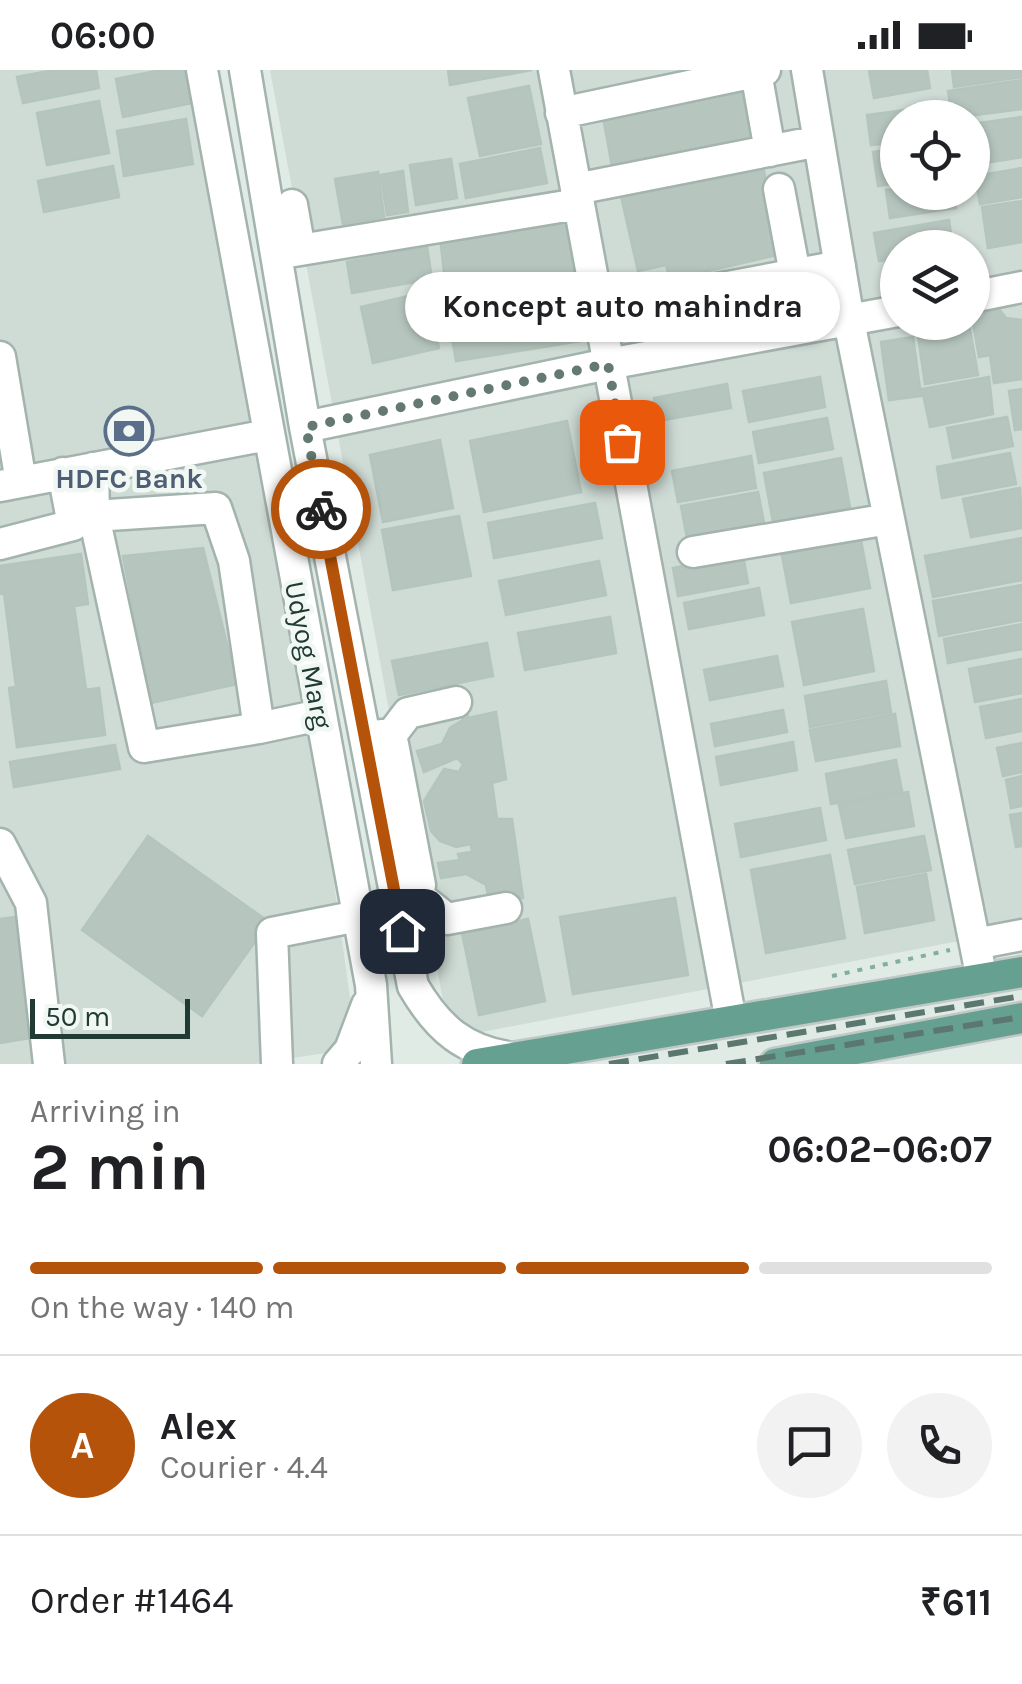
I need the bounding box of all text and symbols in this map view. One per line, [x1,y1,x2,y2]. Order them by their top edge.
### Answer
text: 06:00 [50,13,155,58]
map controls [880,100,990,340]
button: locate [880,100,990,210]
button: layers [880,230,990,340]
callout: Koncept auto mahindra [404,272,840,342]
text: Koncept auto mahindra [442,288,803,325]
pin [580,400,665,485]
bank icon: HDFC Bank [103,405,155,457]
icon: bag [595,415,650,470]
courier [271,459,371,559]
place label: HDFC Bank [55,462,203,495]
icon: bike [294,482,349,537]
street label: Udyog Marg [278,578,339,732]
pin [360,889,445,974]
icon: home [375,904,430,959]
scale bar [30,994,190,1038]
text: 50 m [45,1000,110,1033]
text: Arriving in [30,1093,181,1130]
text: 06:02–06:07 [767,1127,992,1172]
text: 2 min [30,1129,209,1205]
text: On the way · 140 m [30,1289,295,1326]
button: chat [757,1393,862,1498]
button: phone [887,1393,992,1498]
text: Alex [160,1404,237,1449]
text: A [71,1423,94,1468]
text: Courier · 4.4 [160,1449,328,1486]
text: Order #1464 [30,1578,234,1623]
text: ₹611 [920,1580,992,1625]

